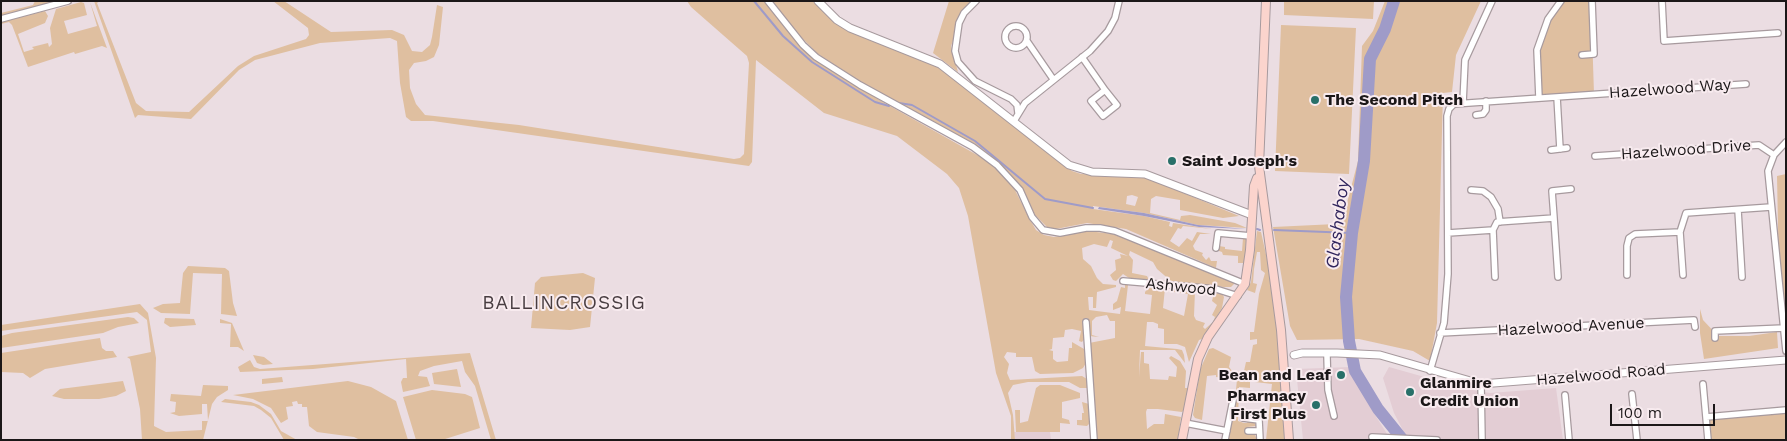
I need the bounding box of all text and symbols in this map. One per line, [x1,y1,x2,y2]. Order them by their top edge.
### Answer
street label: Hazelwood Way [1608,75,1732,103]
place label: The Second Pitch [1325,90,1463,110]
marker: The Second Pitch [1309,94,1321,106]
street label: Hazelwood Drive [1620,136,1752,164]
place label: Saint Joseph's [1182,151,1297,171]
marker: Saint Joseph's [1166,155,1178,167]
water label: Glashaboy [1322,178,1354,270]
street label: Ashwood [1145,274,1217,300]
district label: BALLINCROSSIG [481,292,647,314]
street label: Hazelwood Avenue [1497,314,1645,340]
street label: Hazelwood Road [1535,360,1667,390]
place label: Bean and Leaf [1219,365,1331,385]
marker: Bean and Leaf [1335,369,1347,381]
place label: Glanmire Credit Union [1420,373,1519,411]
place label: Pharmacy First Plus [1227,386,1306,424]
marker: Glanmire Credit Union [1404,386,1416,398]
scale bar [1612,394,1717,426]
marker: Pharmacy First Plus [1310,399,1322,411]
text: 100 m [1618,404,1662,422]

